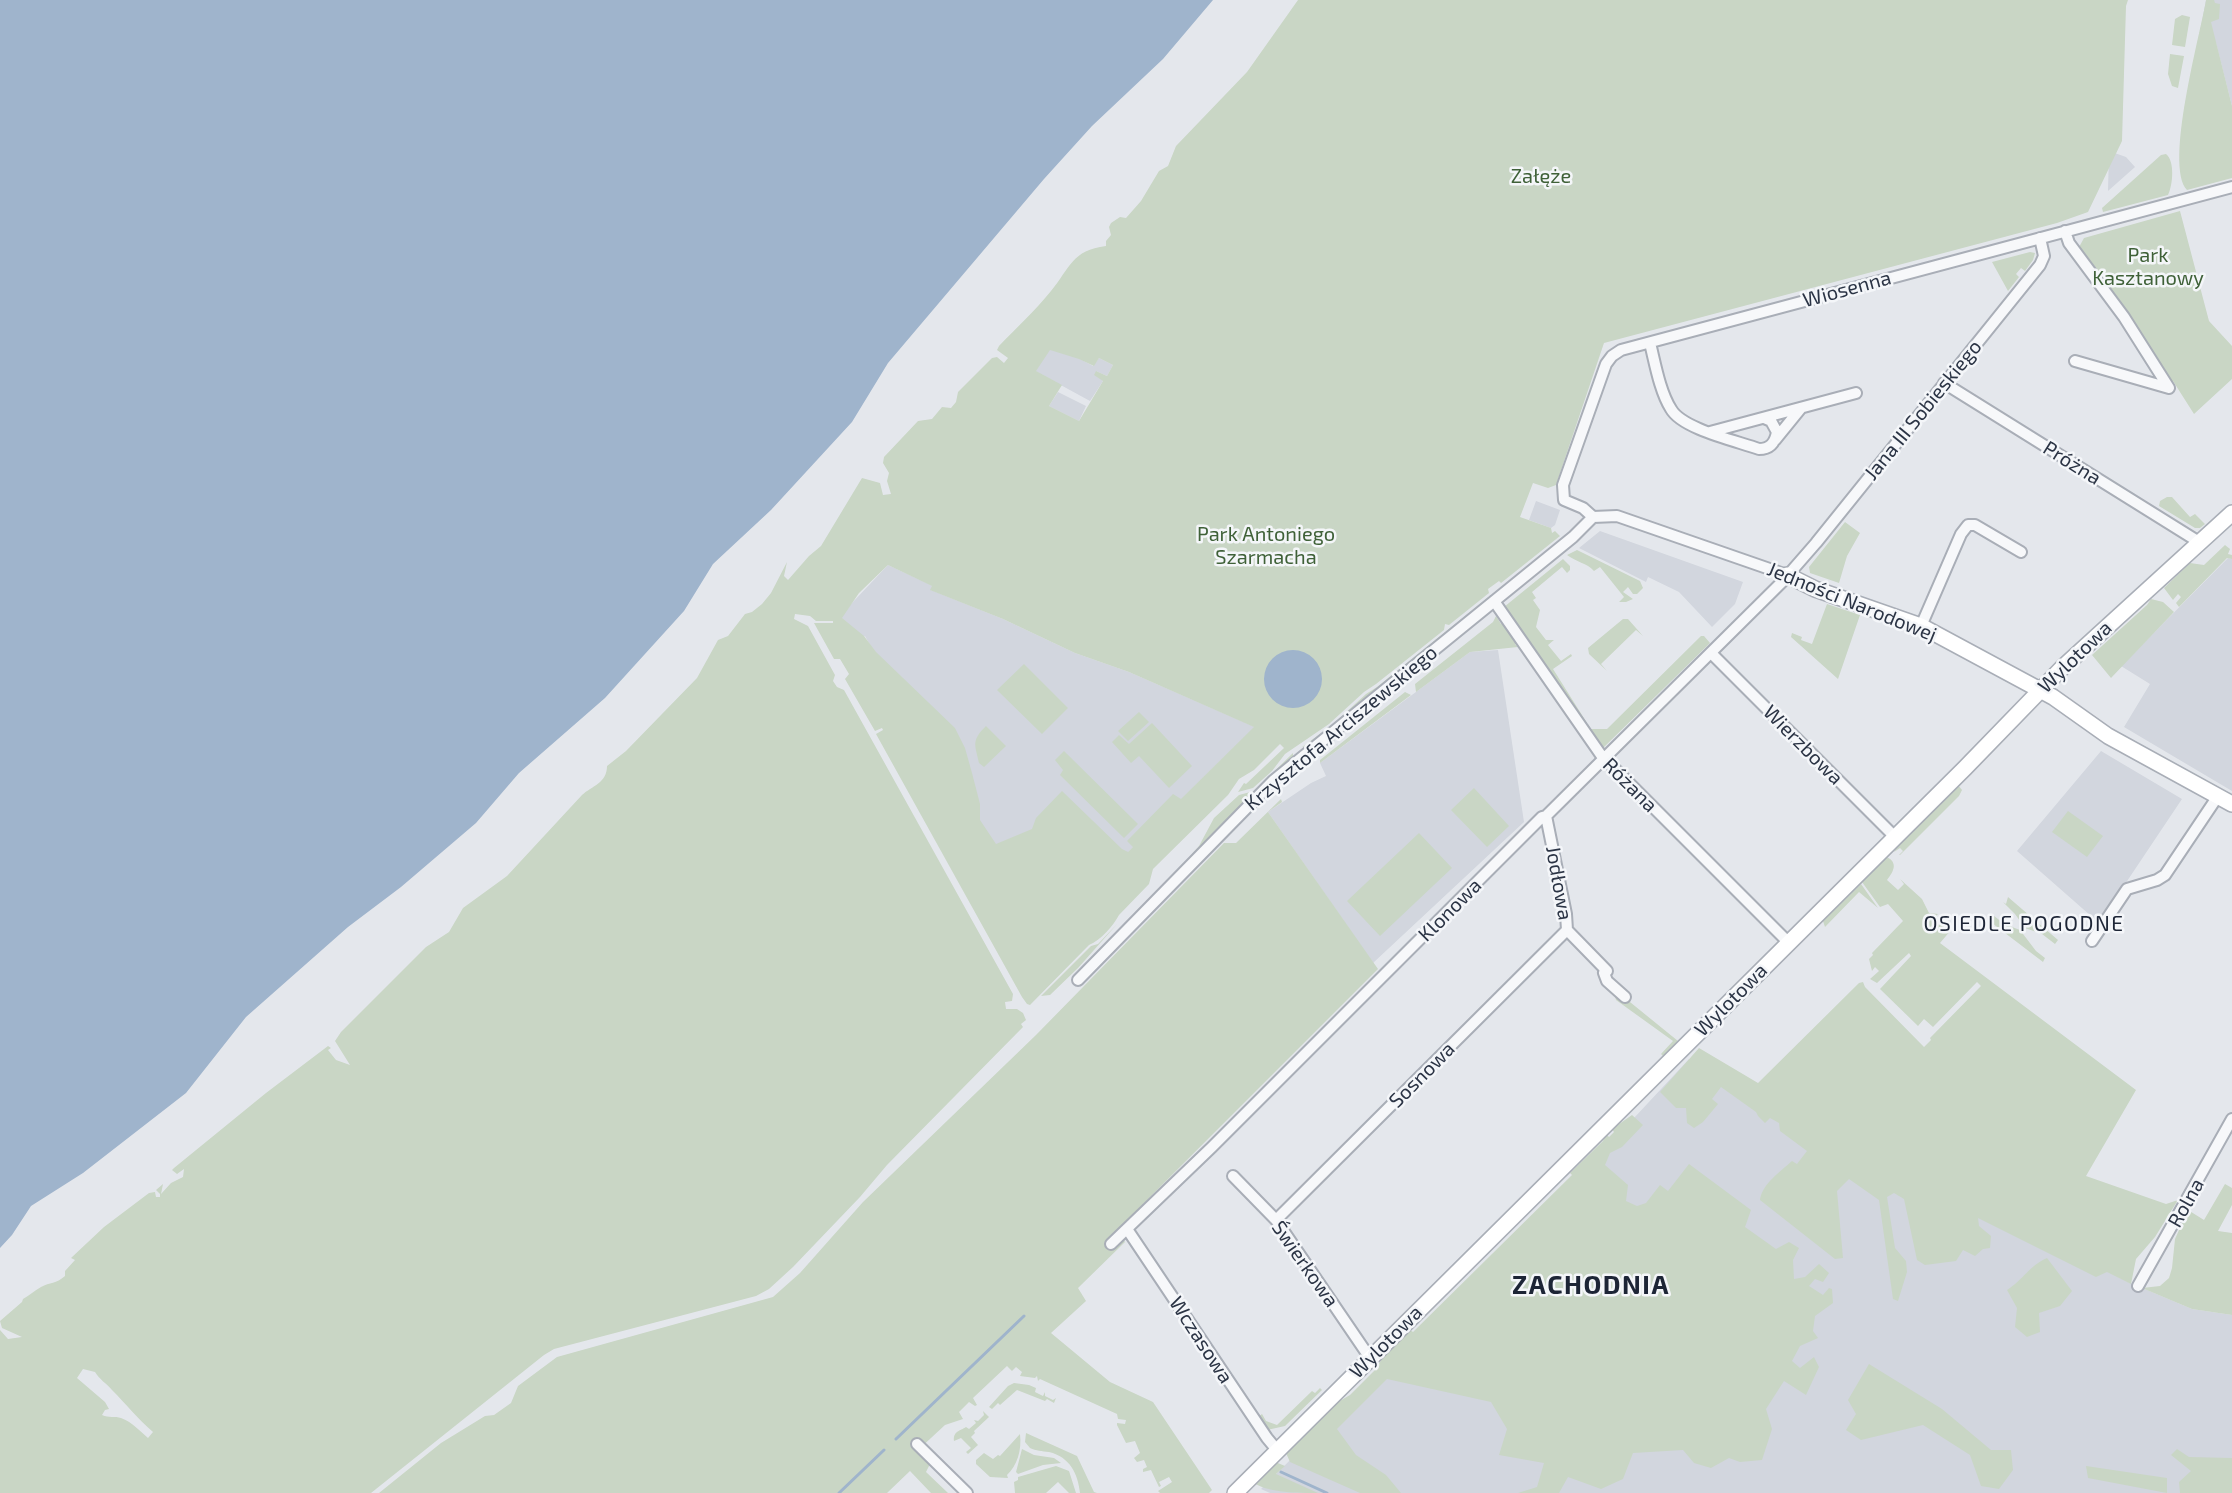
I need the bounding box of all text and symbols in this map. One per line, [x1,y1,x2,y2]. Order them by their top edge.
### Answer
park label: Załęże [1511,164,1571,188]
park label: Park Kasztanowy [2092,243,2204,290]
street label: Wiosenna [1800,266,1894,312]
street label: Jana III Sobieskiego [1859,335,1987,485]
street label: Próżna [2039,436,2105,490]
park label: Park Antoniego Szarmacha [1197,522,1335,569]
street label: Jedności Narodowej [1764,557,1940,647]
street label: Wylotowa [2033,616,2117,698]
street label: Krzysztofa Arciszewskiego [1240,640,1442,816]
street label: Wierzbowa [1758,700,1848,790]
street label: Różana [1598,753,1662,817]
street label: Jodłowa [1541,844,1577,922]
street label: Klonowa [1413,873,1487,947]
district label: OSIEDLE POGODNE [1924,911,2124,937]
street label: Wylotowa [1690,959,1772,1041]
street label: Sosnowa [1384,1037,1460,1113]
street label: Rolna [2163,1174,2209,1232]
street label: Świerkowa [1267,1216,1343,1312]
district label: ZACHODNIA [1512,1269,1670,1301]
street label: Wczasowa [1164,1292,1238,1388]
street label: Wylotowa [1345,1301,1427,1383]

